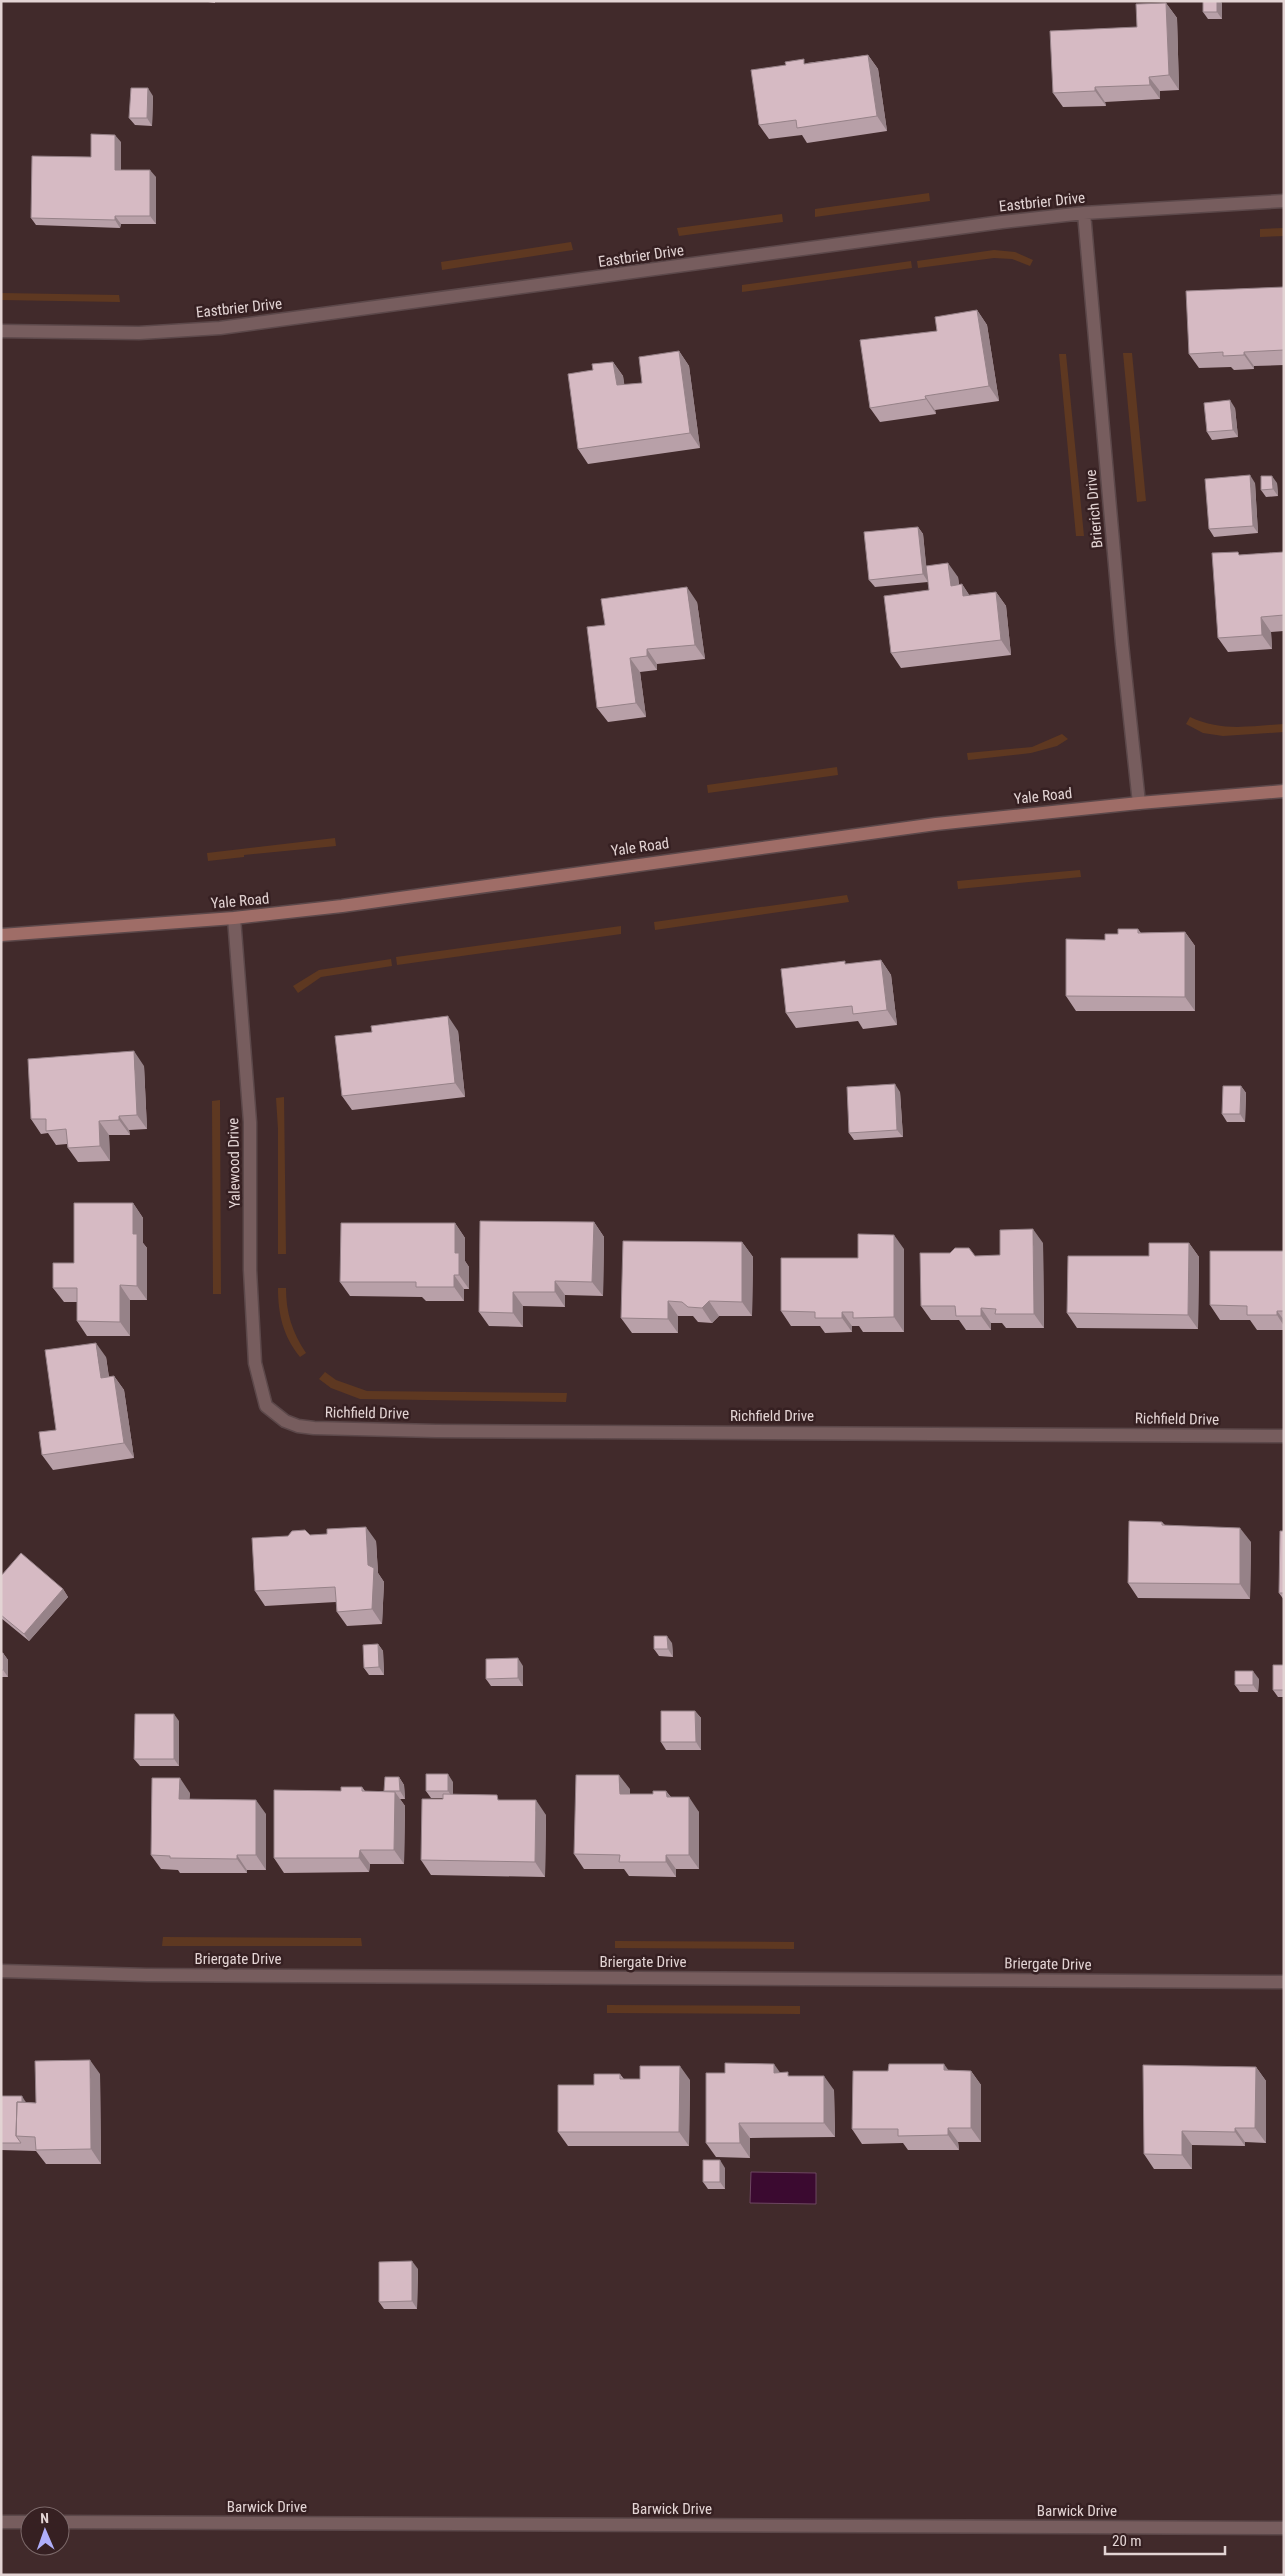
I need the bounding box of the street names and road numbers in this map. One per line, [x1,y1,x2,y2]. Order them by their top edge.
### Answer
street label: Eastbrier Drive [998,189,1086,215]
street label: Eastbrier Drive [597,241,685,271]
street label: Eastbrier Drive [195,295,283,321]
street label: Brierich Drive [1082,469,1106,549]
street label: Yale Road [1013,784,1073,808]
street label: Yale Road [610,834,670,860]
street label: Yale Road [210,889,270,913]
street label: Yalewood Drive [224,1118,244,1208]
street label: Richfield Drive [325,1403,409,1423]
street label: Richfield Drive [730,1407,814,1425]
street label: Richfield Drive [1135,1409,1219,1429]
street label: Briergate Drive [194,1950,282,1968]
street label: Briergate Drive [599,1953,687,1971]
street label: Briergate Drive [1004,1954,1092,1974]
street label: Barwick Drive [227,2498,307,2516]
street label: Barwick Drive [632,2500,712,2518]
street label: Barwick Drive [1037,2502,1117,2520]

